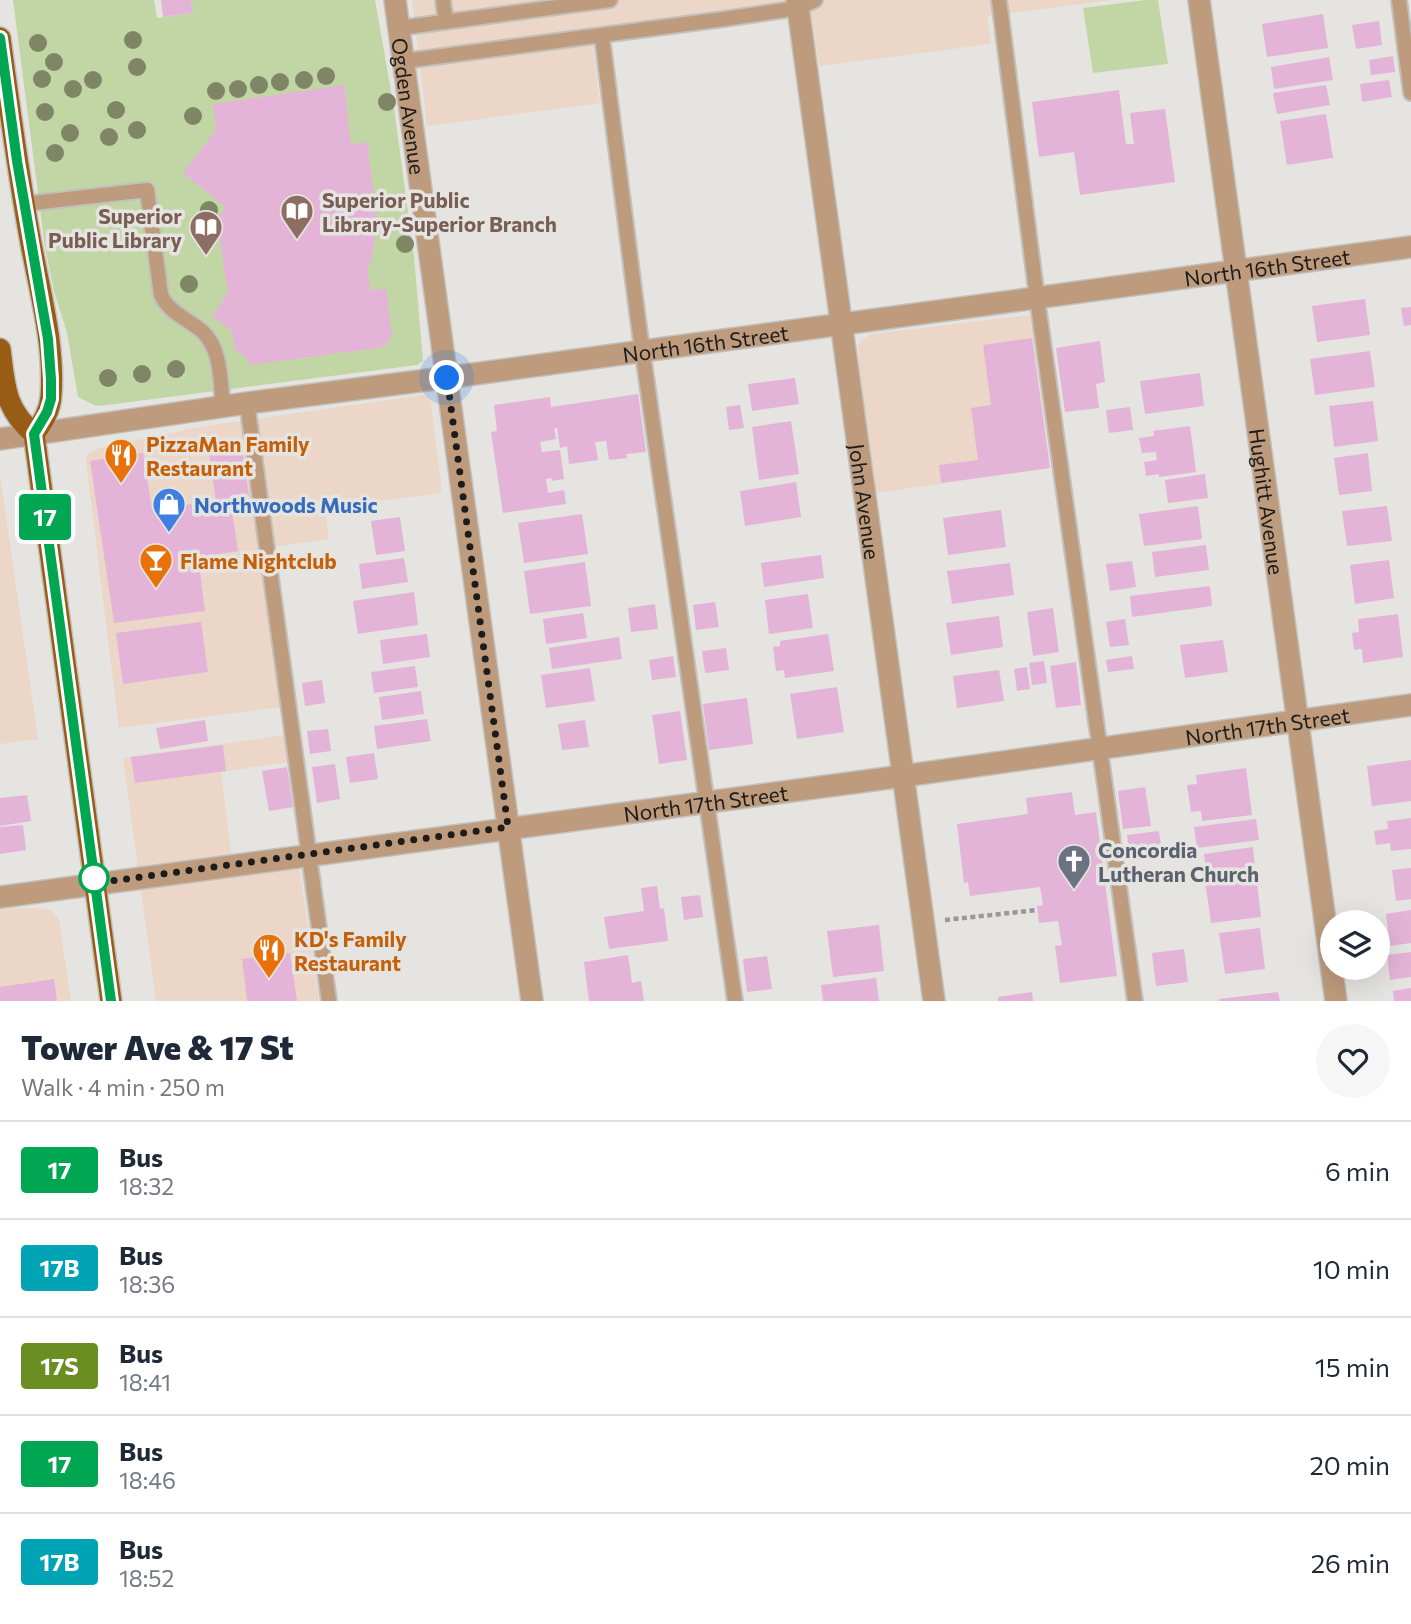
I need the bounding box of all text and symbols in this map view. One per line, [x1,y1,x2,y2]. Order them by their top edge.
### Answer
street label: Ogden Avenue [388,36,431,176]
place label: Superior Public Library-Superior Branch [322,187,557,236]
library icon: Superior Public Library-Superior Branch [278,192,316,241]
place label: Superior Public Library [48,203,182,252]
library icon: Superior Public Library [187,208,225,257]
street label: North 16th Street [1183,243,1352,290]
street label: North 16th Street [621,319,790,366]
your location [429,360,464,395]
street label: Hughitt Avenue [1245,426,1290,576]
place label: PizzaMan Family Restaurant [146,431,310,480]
restaurant icon: PizzaMan Family Restaurant [102,436,140,485]
street label: John Avenue [845,442,886,561]
shop icon: Northwoods Music [150,485,188,534]
place label: Northwoods Music [194,492,378,517]
line badge: 17 [14,494,76,540]
text: 17 [33,502,57,531]
bar icon: Flame Nightclub [137,541,175,590]
place label: Flame Nightclub [180,548,337,573]
street label: North 17th Street [1184,701,1351,749]
street label: North 17th Street [622,779,789,826]
place label: Concordia Lutheran Church [1098,837,1259,886]
church icon: Concordia Lutheran Church [1055,842,1093,891]
unlabelled marker [79,863,109,893]
map controls [1320,910,1390,980]
button: layers [1320,910,1390,980]
place label: KD's Family Restaurant [294,926,407,975]
restaurant icon: KD's Family Restaurant [250,931,288,980]
button: heart [1316,1024,1390,1098]
text: Tower Ave & 17 St [21,1026,294,1067]
text: Walk · 4 min · 250 m [21,1073,225,1101]
text: Bus [119,1141,163,1172]
text: 17 [47,1155,72,1184]
text: 6 min [1325,1155,1390,1186]
text: 18:32 [119,1172,174,1200]
text: Bus [119,1239,163,1270]
text: 17B [40,1253,79,1282]
text: 10 min [1313,1253,1390,1284]
text: 18:36 [119,1270,175,1298]
text: Bus [119,1337,163,1368]
text: 17S [40,1351,79,1380]
text: 15 min [1315,1351,1390,1382]
text: 18:41 [119,1368,171,1396]
text: Bus [119,1435,163,1466]
text: 17 [47,1449,72,1478]
text: 20 min [1309,1449,1390,1480]
text: 18:46 [119,1466,176,1494]
text: Bus [119,1533,163,1564]
text: 17B [40,1547,79,1576]
text: 26 min [1311,1547,1390,1578]
text: 18:52 [119,1564,174,1592]

